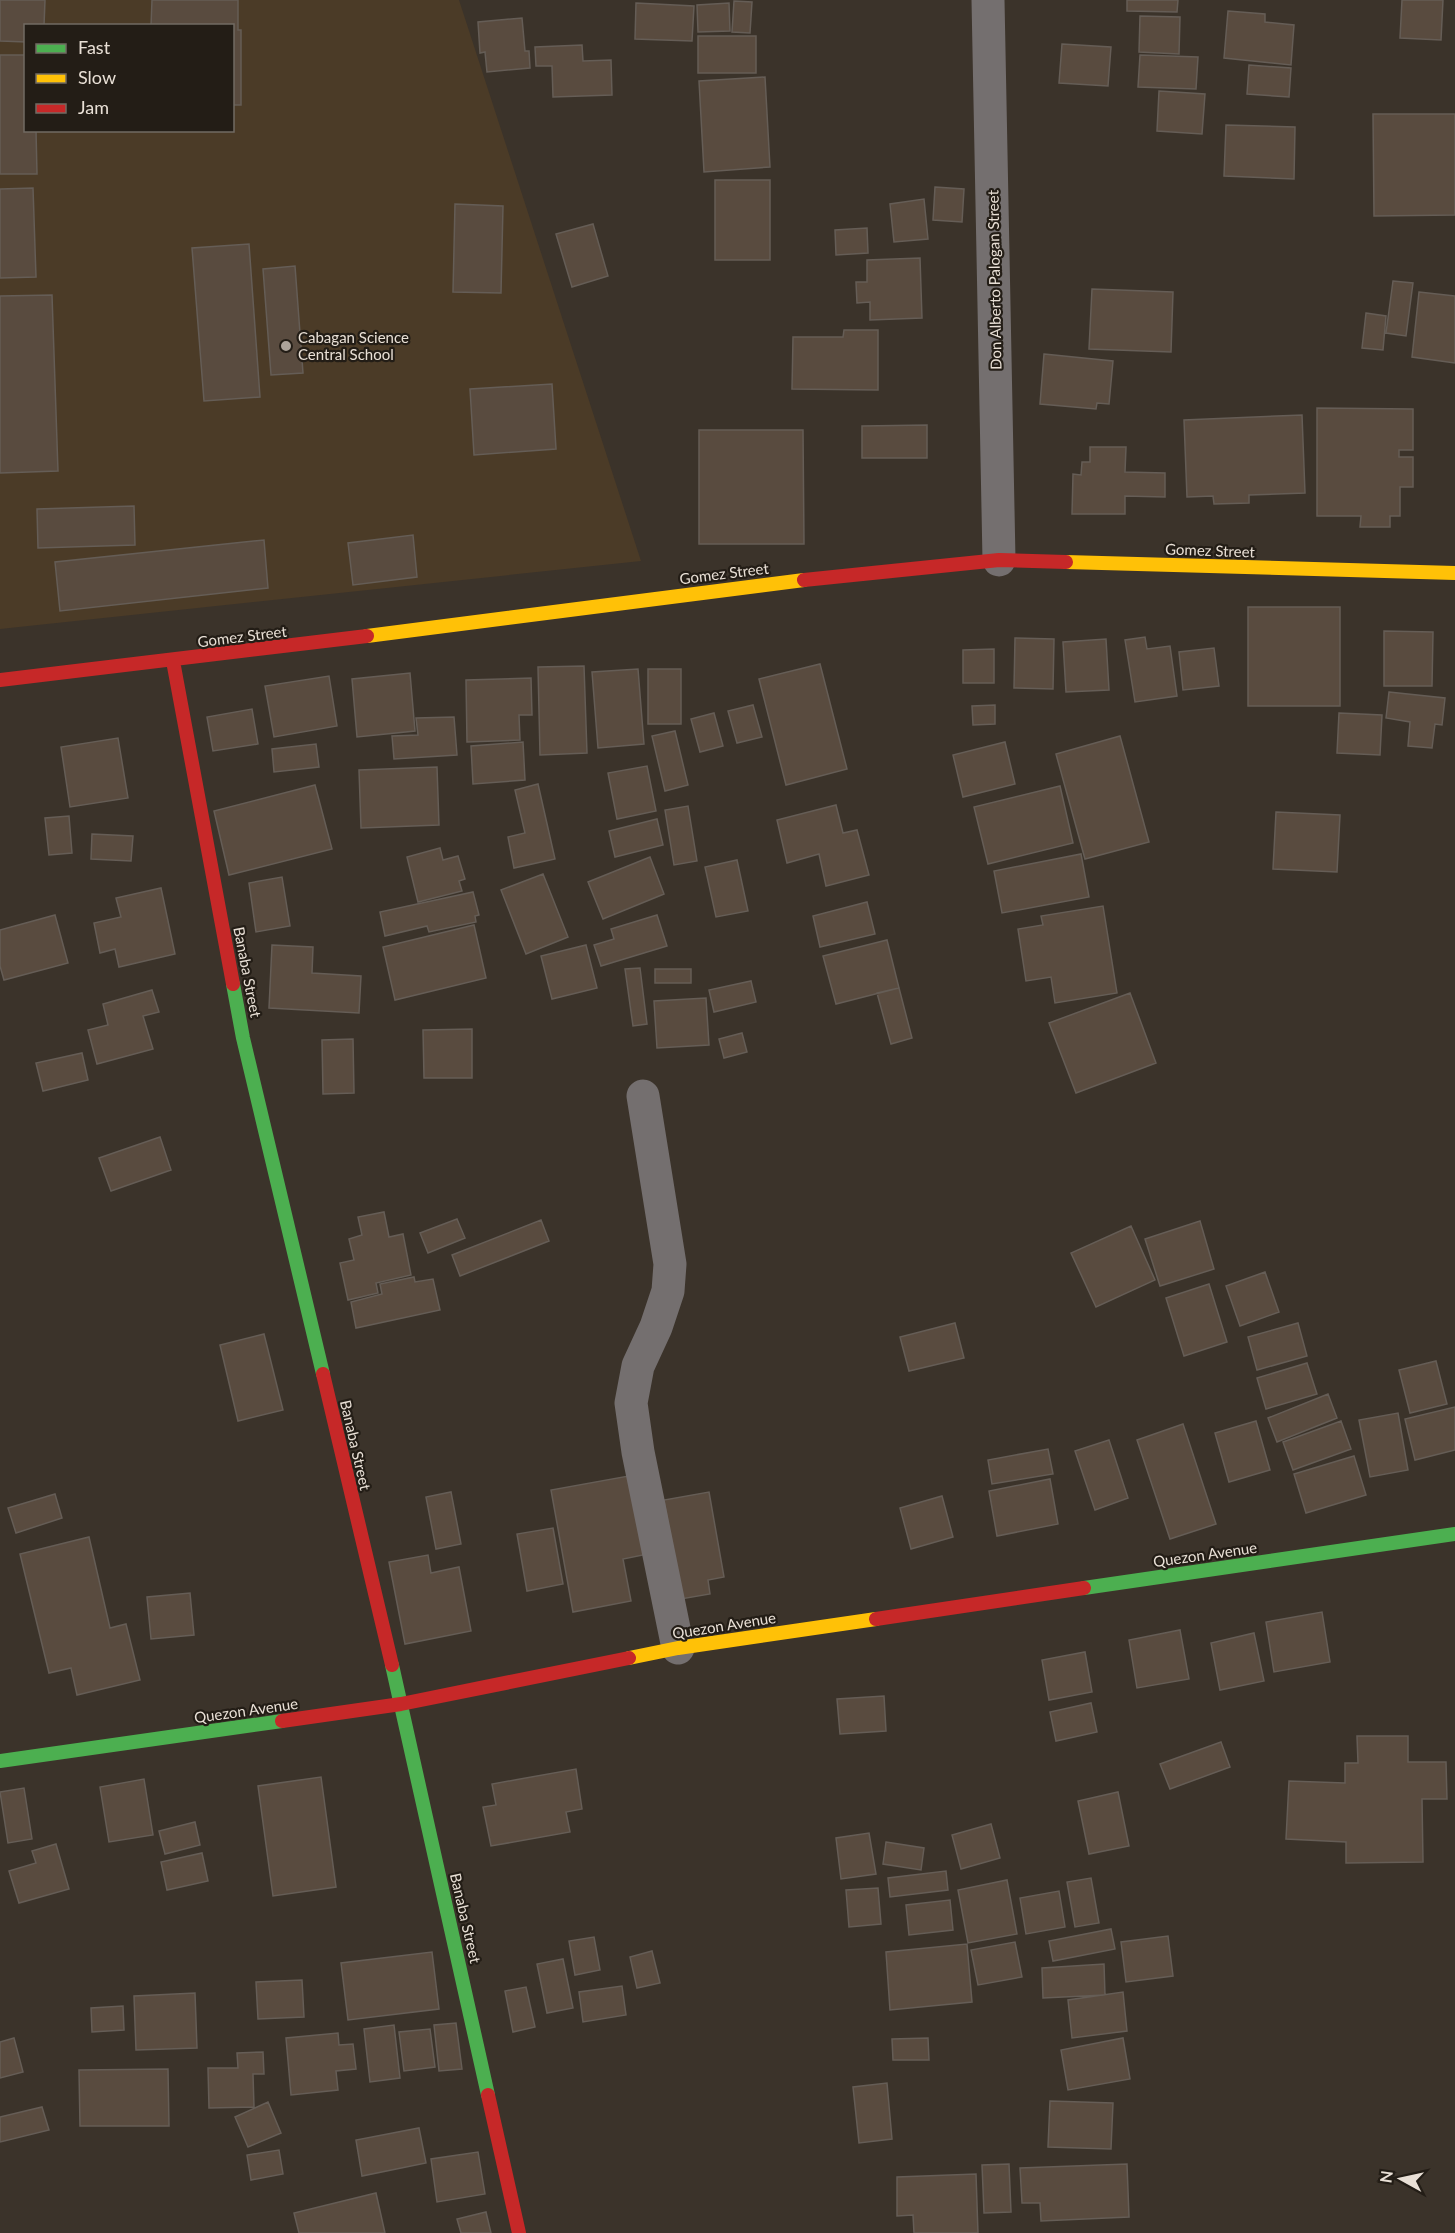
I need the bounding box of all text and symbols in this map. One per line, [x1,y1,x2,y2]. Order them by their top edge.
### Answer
legend [24,24,234,132]
text: Fast [78,36,111,58]
text: Slow [78,66,116,88]
text: Jam [78,96,109,118]
street label: Don Alberto Palogan Street [983,189,1005,370]
place label: Cabagan Science Central School [298,328,409,363]
marker: Cabagan Science Central School [279,339,293,353]
street label: Gomez Street [1165,539,1256,561]
street label: Gomez Street [678,559,770,587]
street label: Gomez Street [196,622,288,650]
street label: Banaba Street [230,925,266,1020]
street label: Banaba Street [337,1398,375,1492]
street label: Quezon Avenue [1152,1538,1258,1570]
street label: Quezon Avenue [671,1608,777,1642]
street label: Quezon Avenue [193,1694,299,1726]
street label: Banaba Street [447,1871,485,1965]
north arrow [1371,2149,1431,2209]
text: N [1375,2169,1396,2184]

